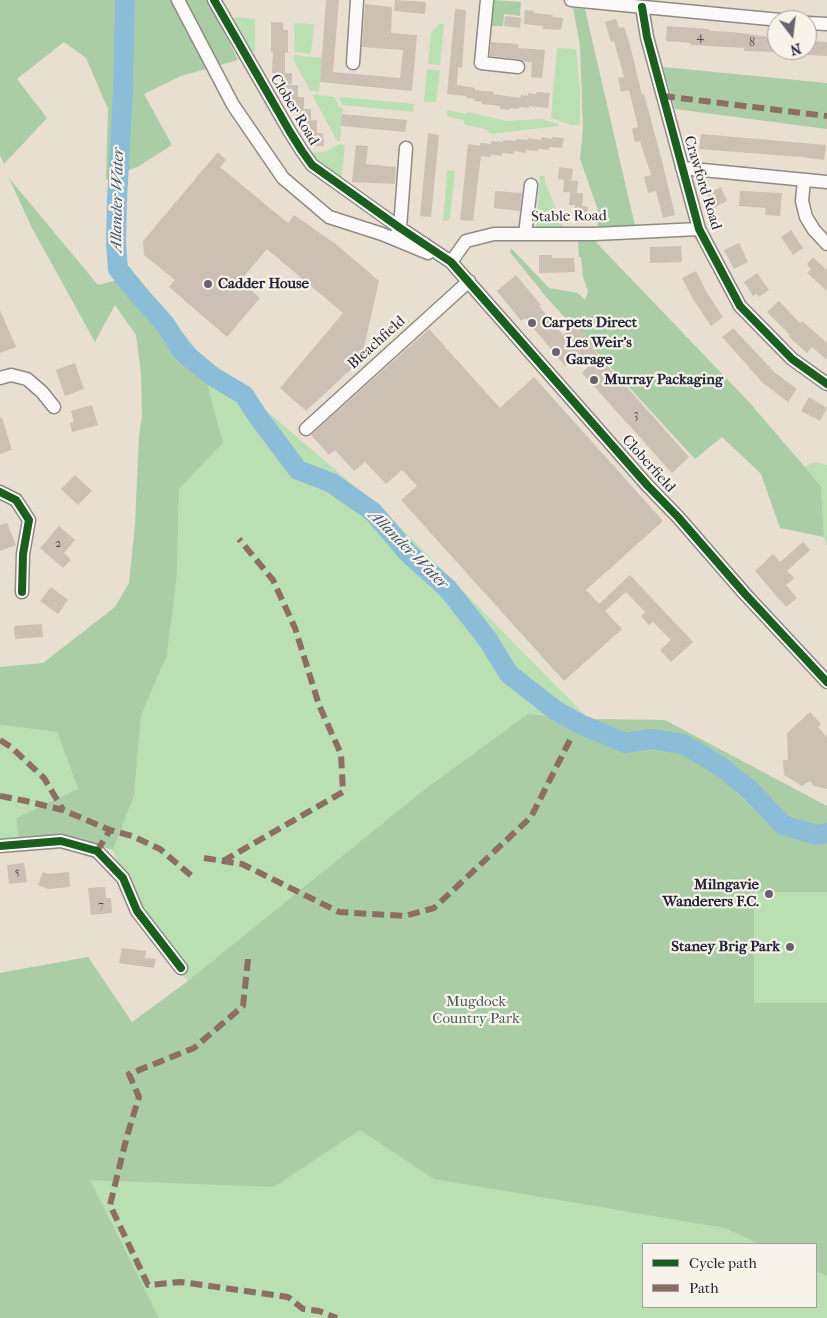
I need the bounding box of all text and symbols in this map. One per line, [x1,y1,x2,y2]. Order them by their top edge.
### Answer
north arrow [767,10,817,60]
house number: 4 [696,30,704,44]
house number: 8 [749,36,755,50]
text: N [788,39,803,59]
street label: Clober Road [266,71,322,149]
street label: Crawford Road [679,134,725,232]
water label: Allander Water [107,148,129,252]
street label: Stable Road [531,207,607,227]
place label: Cadder House [218,275,309,293]
marker: Cadder House [202,278,214,290]
street label: Bleachfield [345,313,409,373]
place label: Carpets Direct [542,314,637,332]
marker: Carpets Direct [526,317,538,329]
place label: Les Weir's Garage [566,334,632,369]
marker: Les Weir's Garage [550,346,562,358]
place label: Murray Packaging [604,371,723,389]
marker: Murray Packaging [588,374,600,386]
house number: 3 [634,408,638,422]
street label: Cloberfield [617,431,679,497]
water label: Allander Water [364,506,452,594]
house number: 2 [55,537,61,551]
house number: 5 [14,866,20,880]
place label: Milngavie Wanderers F.C. [663,876,759,911]
marker: Milngavie Wanderers F.C. [763,888,775,900]
house number: 7 [98,899,104,913]
place label: Staney Brig Park [671,938,780,956]
marker: Staney Brig Park [784,941,796,953]
park label: Mugdock Country Park [432,993,520,1028]
legend [642,1243,817,1308]
text: Cycle path [689,1254,757,1272]
text: Path [689,1279,719,1297]

